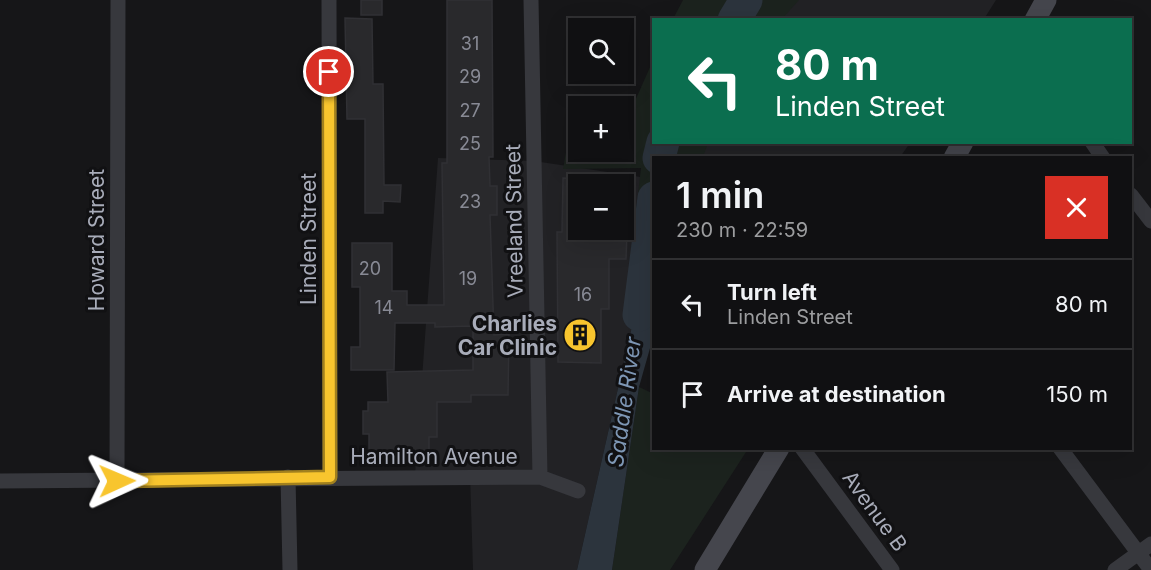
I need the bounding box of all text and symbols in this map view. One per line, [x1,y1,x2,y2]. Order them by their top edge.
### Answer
map controls [568,18,634,240]
button: search [568,18,634,84]
house number: 31 [461,33,479,54]
text: 80 m [775,39,879,90]
icon: left [676,42,754,120]
pin [303,46,354,97]
icon: arrive [312,55,345,88]
house number: 29 [459,66,481,87]
text: Linden Street [775,90,945,123]
button: + [568,96,634,162]
house number: 27 [459,100,481,121]
house number: 25 [459,133,481,154]
street label: Vreeland Street [500,144,528,298]
street label: Howard Street [84,169,109,311]
street label: Linden Street [296,173,321,305]
text: 1 min [676,173,764,217]
button: − [568,174,634,240]
button: close [1045,176,1108,239]
house number: 23 [459,191,481,212]
text: 230 m · 22:59 [676,218,808,242]
house number: 20 [359,258,381,279]
house number: 19 [459,268,477,289]
text: Turn left [727,279,817,305]
house number: 16 [574,284,592,305]
icon: left [676,288,709,321]
text: 80 m [1055,291,1108,317]
house number: 14 [375,297,393,318]
text: Linden Street [727,305,853,329]
place label: Charlies Car Clinic [458,311,557,360]
building icon: Charlies Car Clinic [562,317,598,353]
water label: Saddle River [602,335,646,469]
icon: arrive [676,378,709,411]
text: Arrive at destination [727,381,946,407]
text: 150 m [1046,381,1108,407]
street label: Hamilton Avenue [350,444,518,469]
position arrow [85,449,149,513]
street label: Avenue B [837,466,913,556]

